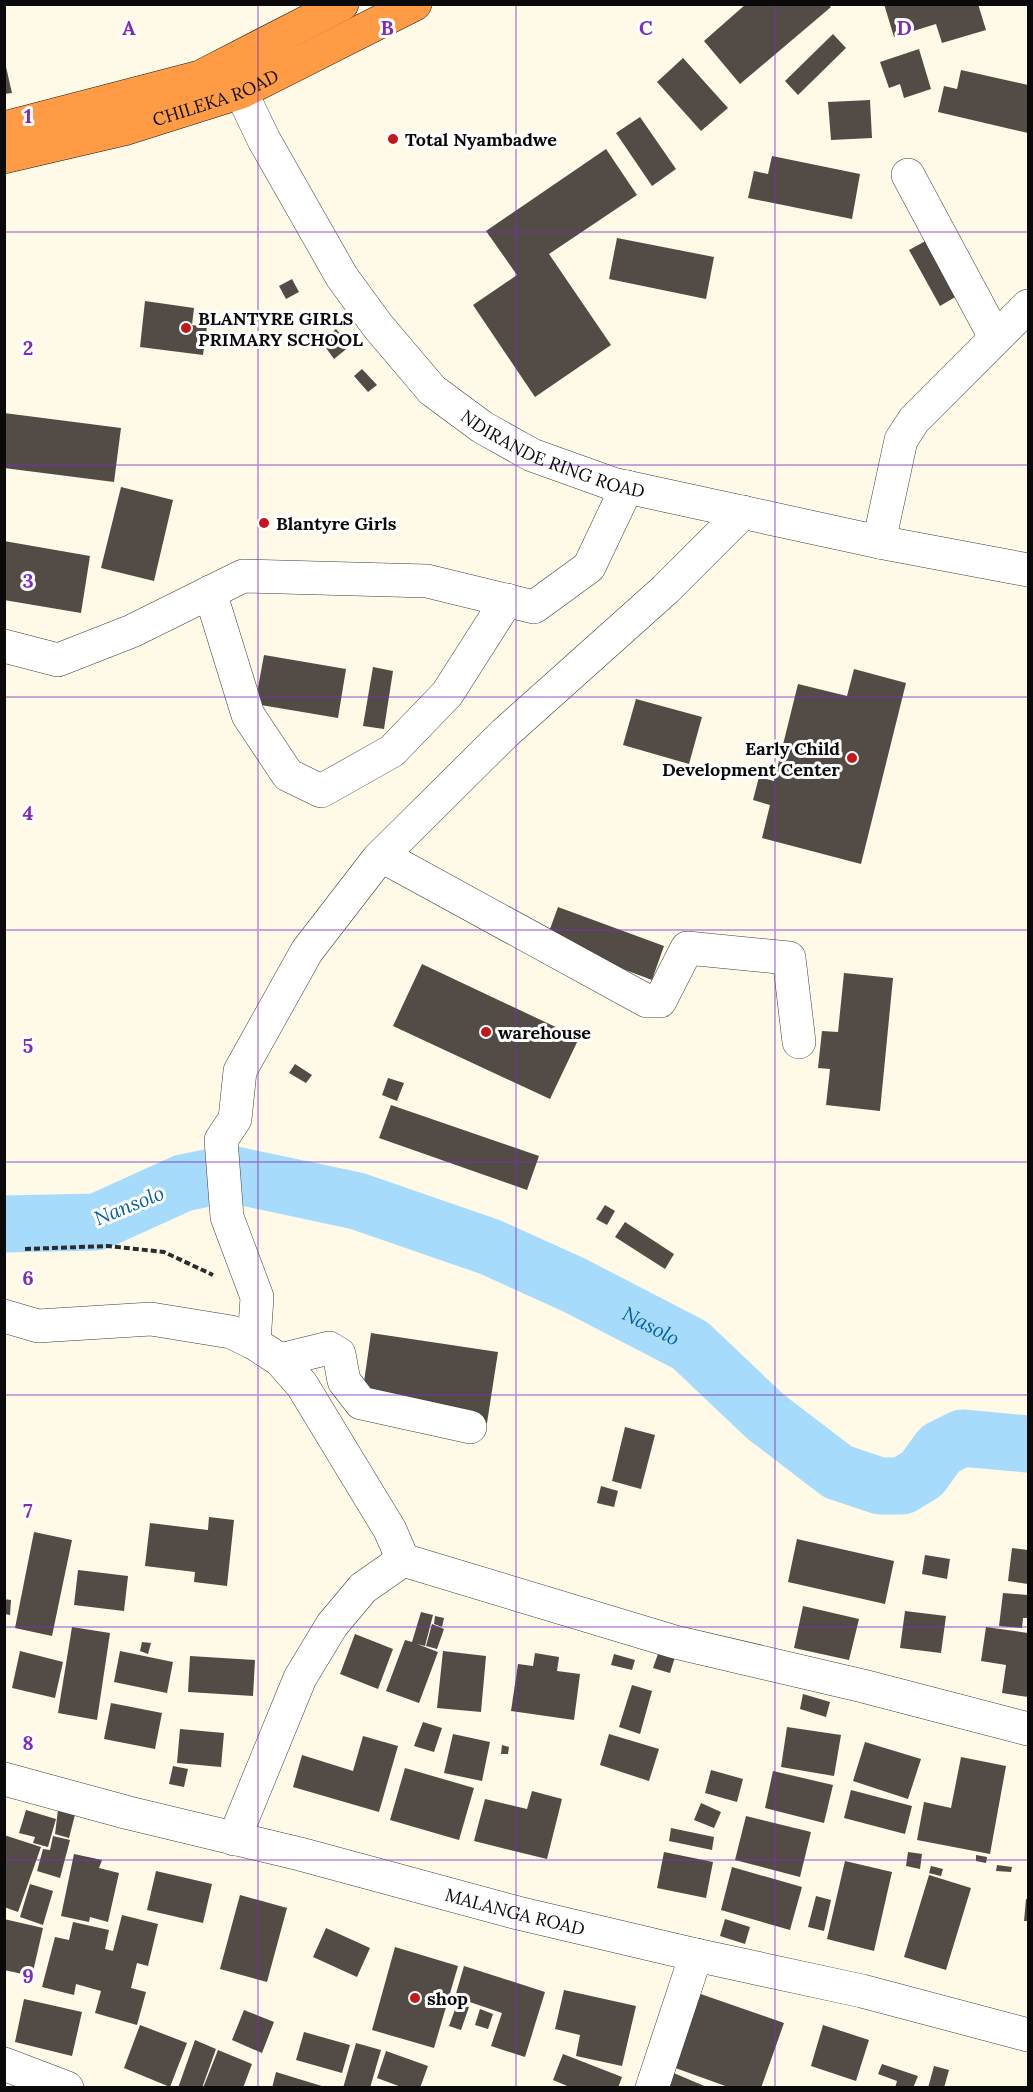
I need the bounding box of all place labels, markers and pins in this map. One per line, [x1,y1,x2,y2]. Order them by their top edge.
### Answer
place label: Total Nyambadwe [405,128,557,151]
marker: Total Nyambadwe [386,132,400,146]
place label: BLANTYRE GIRLS PRIMARY SCHOOL [198,307,363,351]
marker: BLANTYRE GIRLS PRIMARY SCHOOL [179,321,193,335]
place label: Blantyre Girls [276,512,397,535]
marker: Blantyre Girls [257,516,271,530]
place label: Early Child Development Center [662,737,840,781]
marker: Early Child Development Center [845,751,859,765]
place label: warehouse [498,1021,591,1044]
marker: warehouse [479,1025,493,1039]
place label: shop [427,1987,468,2010]
marker: shop [408,1991,422,2005]

